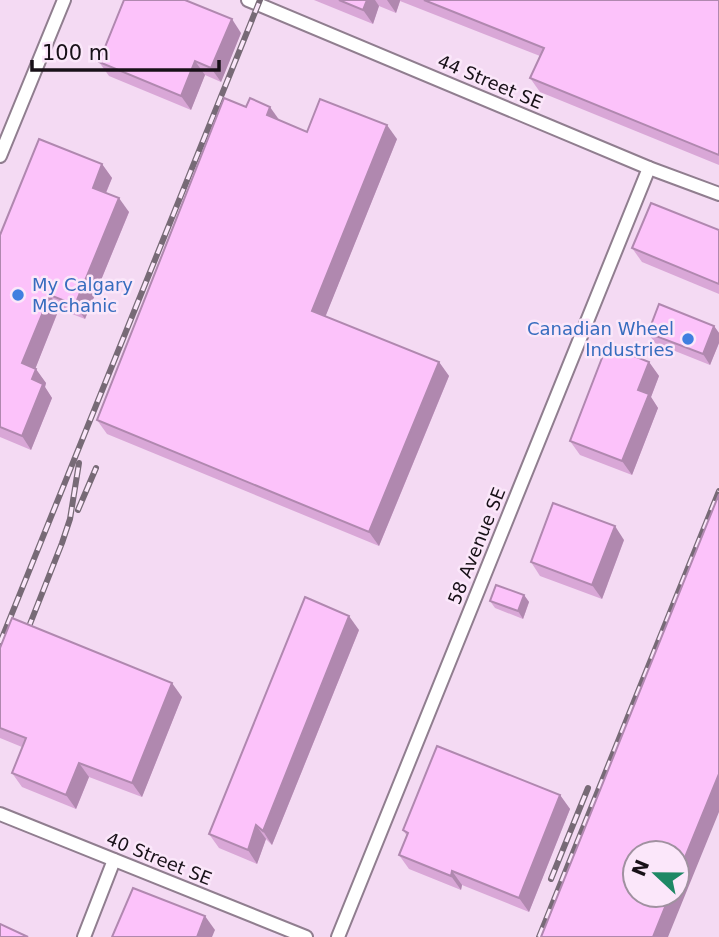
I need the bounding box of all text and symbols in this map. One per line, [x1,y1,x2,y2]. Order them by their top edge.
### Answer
scale bar [32,28,219,72]
text: 100 m [42,41,109,65]
street label: 44 Street SE [435,50,546,113]
place label: My Calgary Mechanic [32,274,133,316]
marker: My Calgary Mechanic [10,287,26,303]
place label: Canadian Wheel Industries [527,318,674,360]
marker: Canadian Wheel Industries [680,331,696,347]
street label: 58 Avenue SE [444,484,510,607]
street label: 40 Street SE [103,828,215,889]
north arrow [621,839,691,909]
text: N [627,856,653,879]

